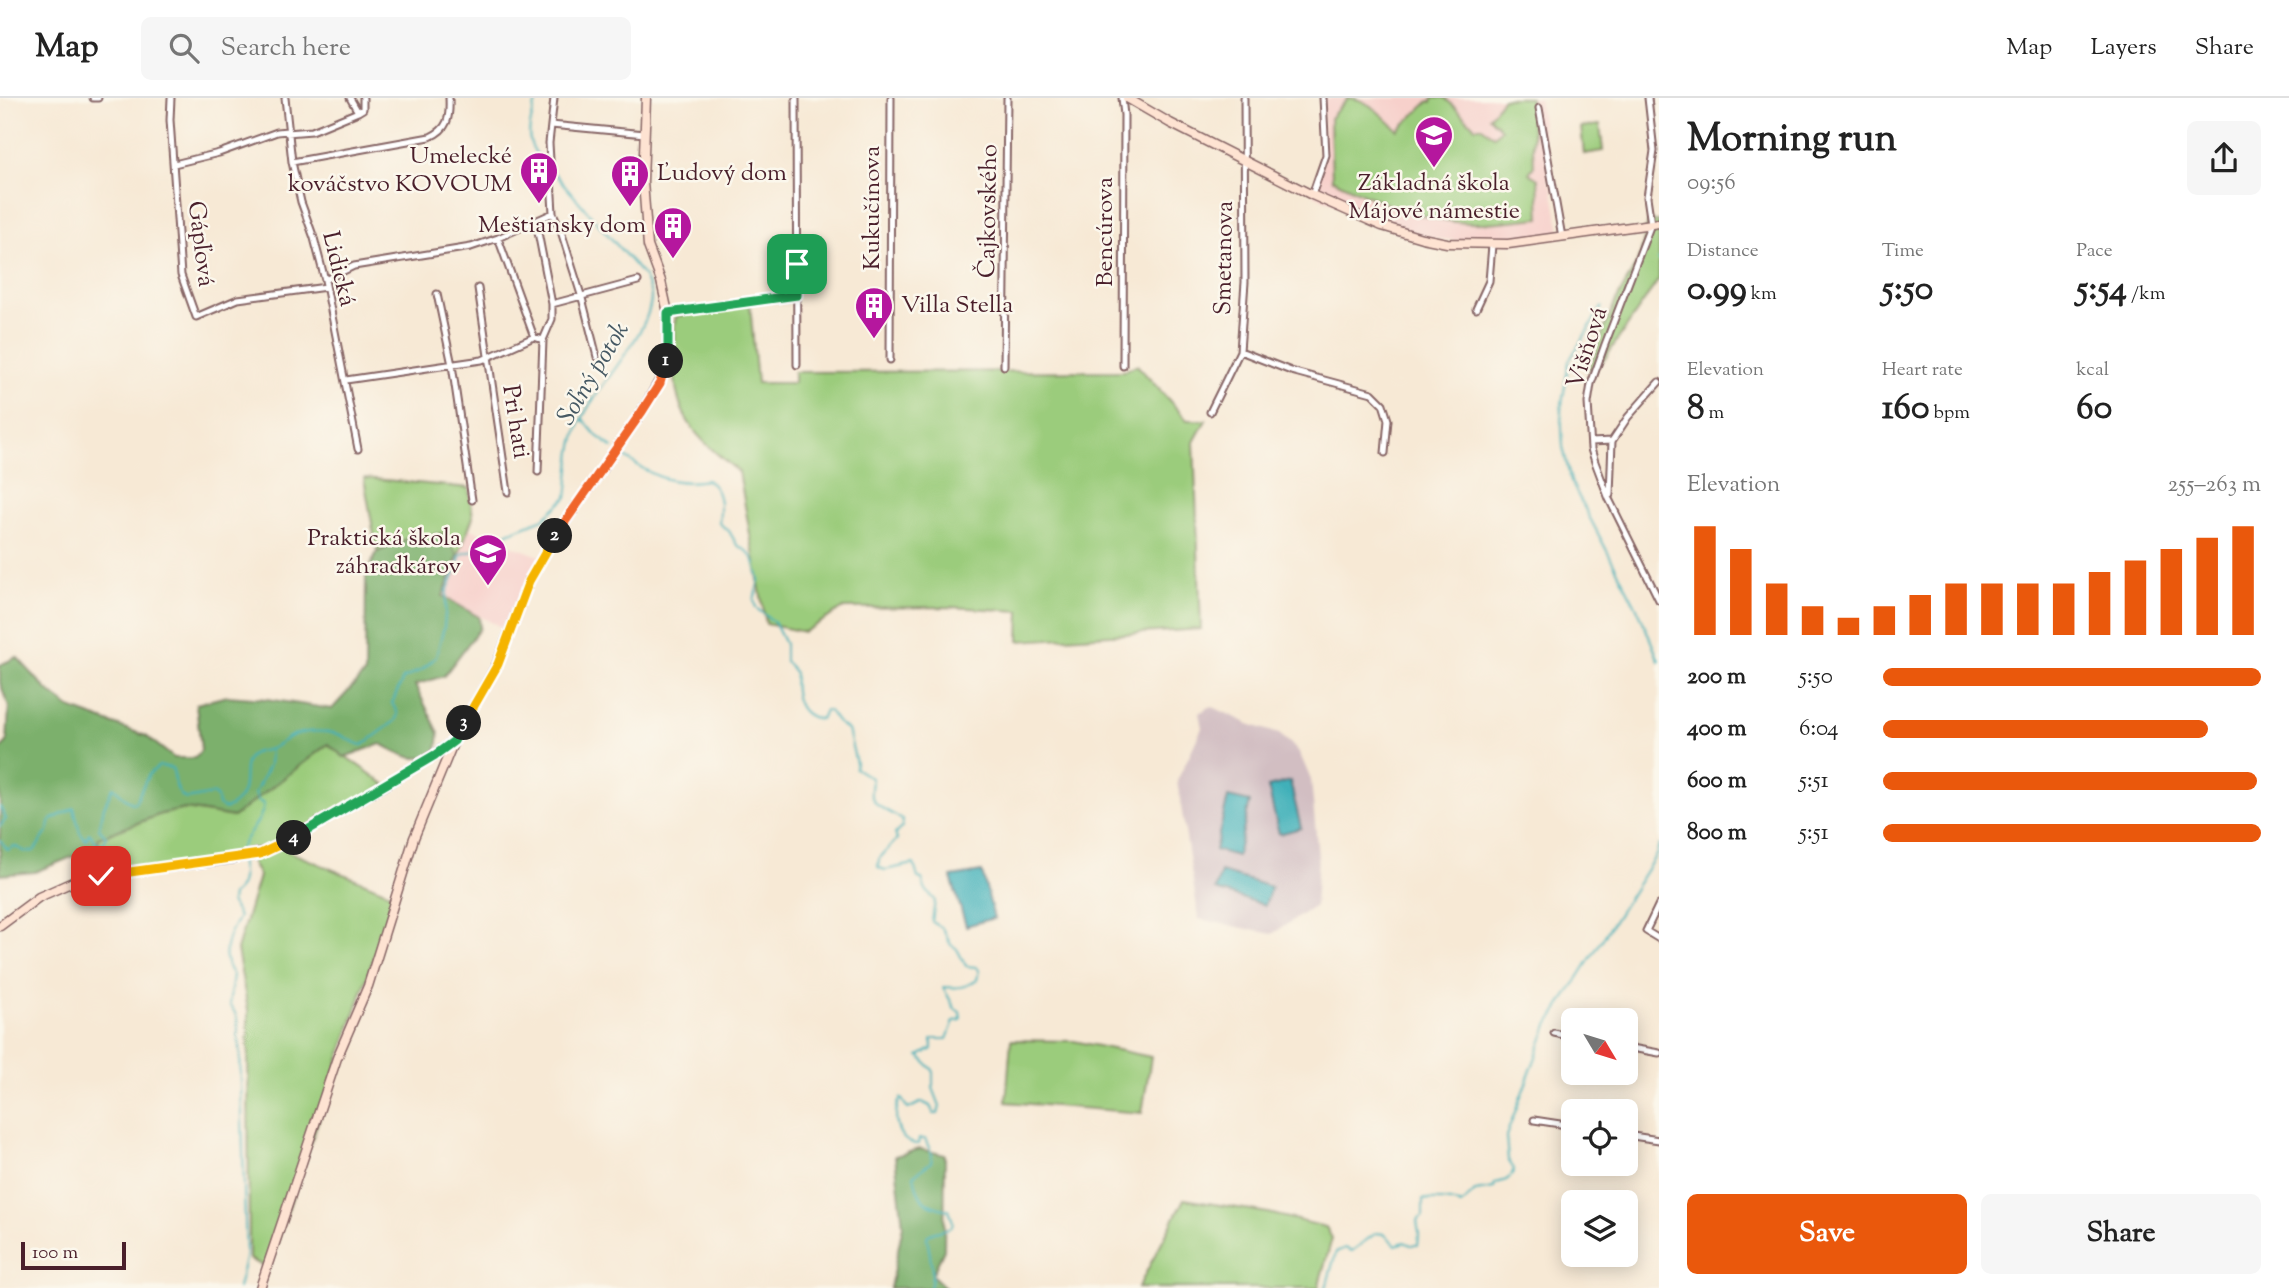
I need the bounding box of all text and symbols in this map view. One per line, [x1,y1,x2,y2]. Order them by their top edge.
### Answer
search box [141,17,631,80]
text: Map [35,24,99,72]
icon: search [165,29,203,67]
text: Search here [221,30,351,67]
text: Map [2006,31,2052,65]
text: Layers [2090,31,2157,65]
text: Share [2195,31,2254,65]
school or university icon: Základná škola Májové námestie [1413,114,1455,169]
text: Morning run [1687,114,1897,168]
button: share [2187,121,2261,195]
place label: Umelecké kováčstvo KOVOUM [288,140,512,202]
street label: Čajkovského [971,144,1007,278]
street label: Kukučínova [856,146,890,270]
building icon: Umelecké kováčstvo KOVOUM [518,150,560,205]
building icon: Ľudový dom [609,153,651,208]
place label: Ľudový dom [657,157,787,191]
place label: Základná škola Májové námestie [1348,167,1520,229]
text: 09:56 [1687,167,1736,200]
street label: Bencúrova [1089,177,1123,287]
street label: Gápľová [178,199,222,289]
street label: Smetanova [1207,201,1243,315]
building icon: Meštiansky dom [652,205,694,260]
place label: Meštiansky dom [478,209,646,243]
street label: Lidická [312,228,364,310]
pin [767,234,827,294]
text: Distance [1687,238,1759,265]
text: Time [1882,238,1924,265]
text: Pace [2076,238,2113,265]
icon: arrive [778,245,816,283]
text: 0.99 [1687,265,1747,316]
text: 5:50 [1882,265,1933,316]
text: 5:54 [2076,265,2127,316]
text: km [1747,281,1777,308]
text: /km [2127,281,2165,308]
building icon: Villa Stella [853,285,895,340]
place label: Villa Stella [901,289,1013,323]
street label: Višňová [1559,303,1617,393]
water label: Soľný potok [549,315,640,433]
pin: 1 [648,344,684,378]
text: 1 [662,347,669,374]
text: Elevation [1687,357,1764,384]
text: Heart rate [1882,357,1963,384]
text: kcal [2076,357,2109,384]
street label: Pri hati [492,383,538,461]
text: 8 [1687,384,1705,435]
text: 160 [1882,384,1929,435]
text: 60 [2076,384,2112,435]
text: m [1705,400,1724,427]
text: bpm [1929,400,1970,427]
text: Elevation [1687,469,1780,502]
text: 255–263 m [2168,469,2261,502]
pin: 2 [538,518,572,554]
place label: Praktická škola záhradkárov [307,522,461,584]
text: 2 [550,522,559,549]
school or university icon: Praktická škola záhradkárov [467,532,509,587]
text: 200 m [1687,661,1746,694]
text: 5:50 [1799,661,1833,694]
pin: 3 [447,706,482,740]
text: 3 [460,709,467,736]
text: 400 m [1687,713,1747,746]
text: 6:04 [1799,713,1839,746]
text: 600 m [1687,765,1747,798]
text: 5:51 [1799,765,1829,798]
text: 800 m [1687,817,1747,850]
text: 5:51 [1799,817,1829,850]
pin: 4 [276,820,312,856]
text: 4 [289,824,298,851]
pin [71,846,131,906]
icon: check [82,857,120,895]
north arrow [1561,1008,1638,1085]
map controls [1561,1008,1638,1267]
button: locate [1561,1099,1638,1176]
button: layers [1561,1190,1638,1267]
button: Save [1687,1194,1967,1274]
button: Share [1981,1194,2261,1274]
scale bar [21,1239,126,1271]
text: 100 m [32,1240,78,1267]

